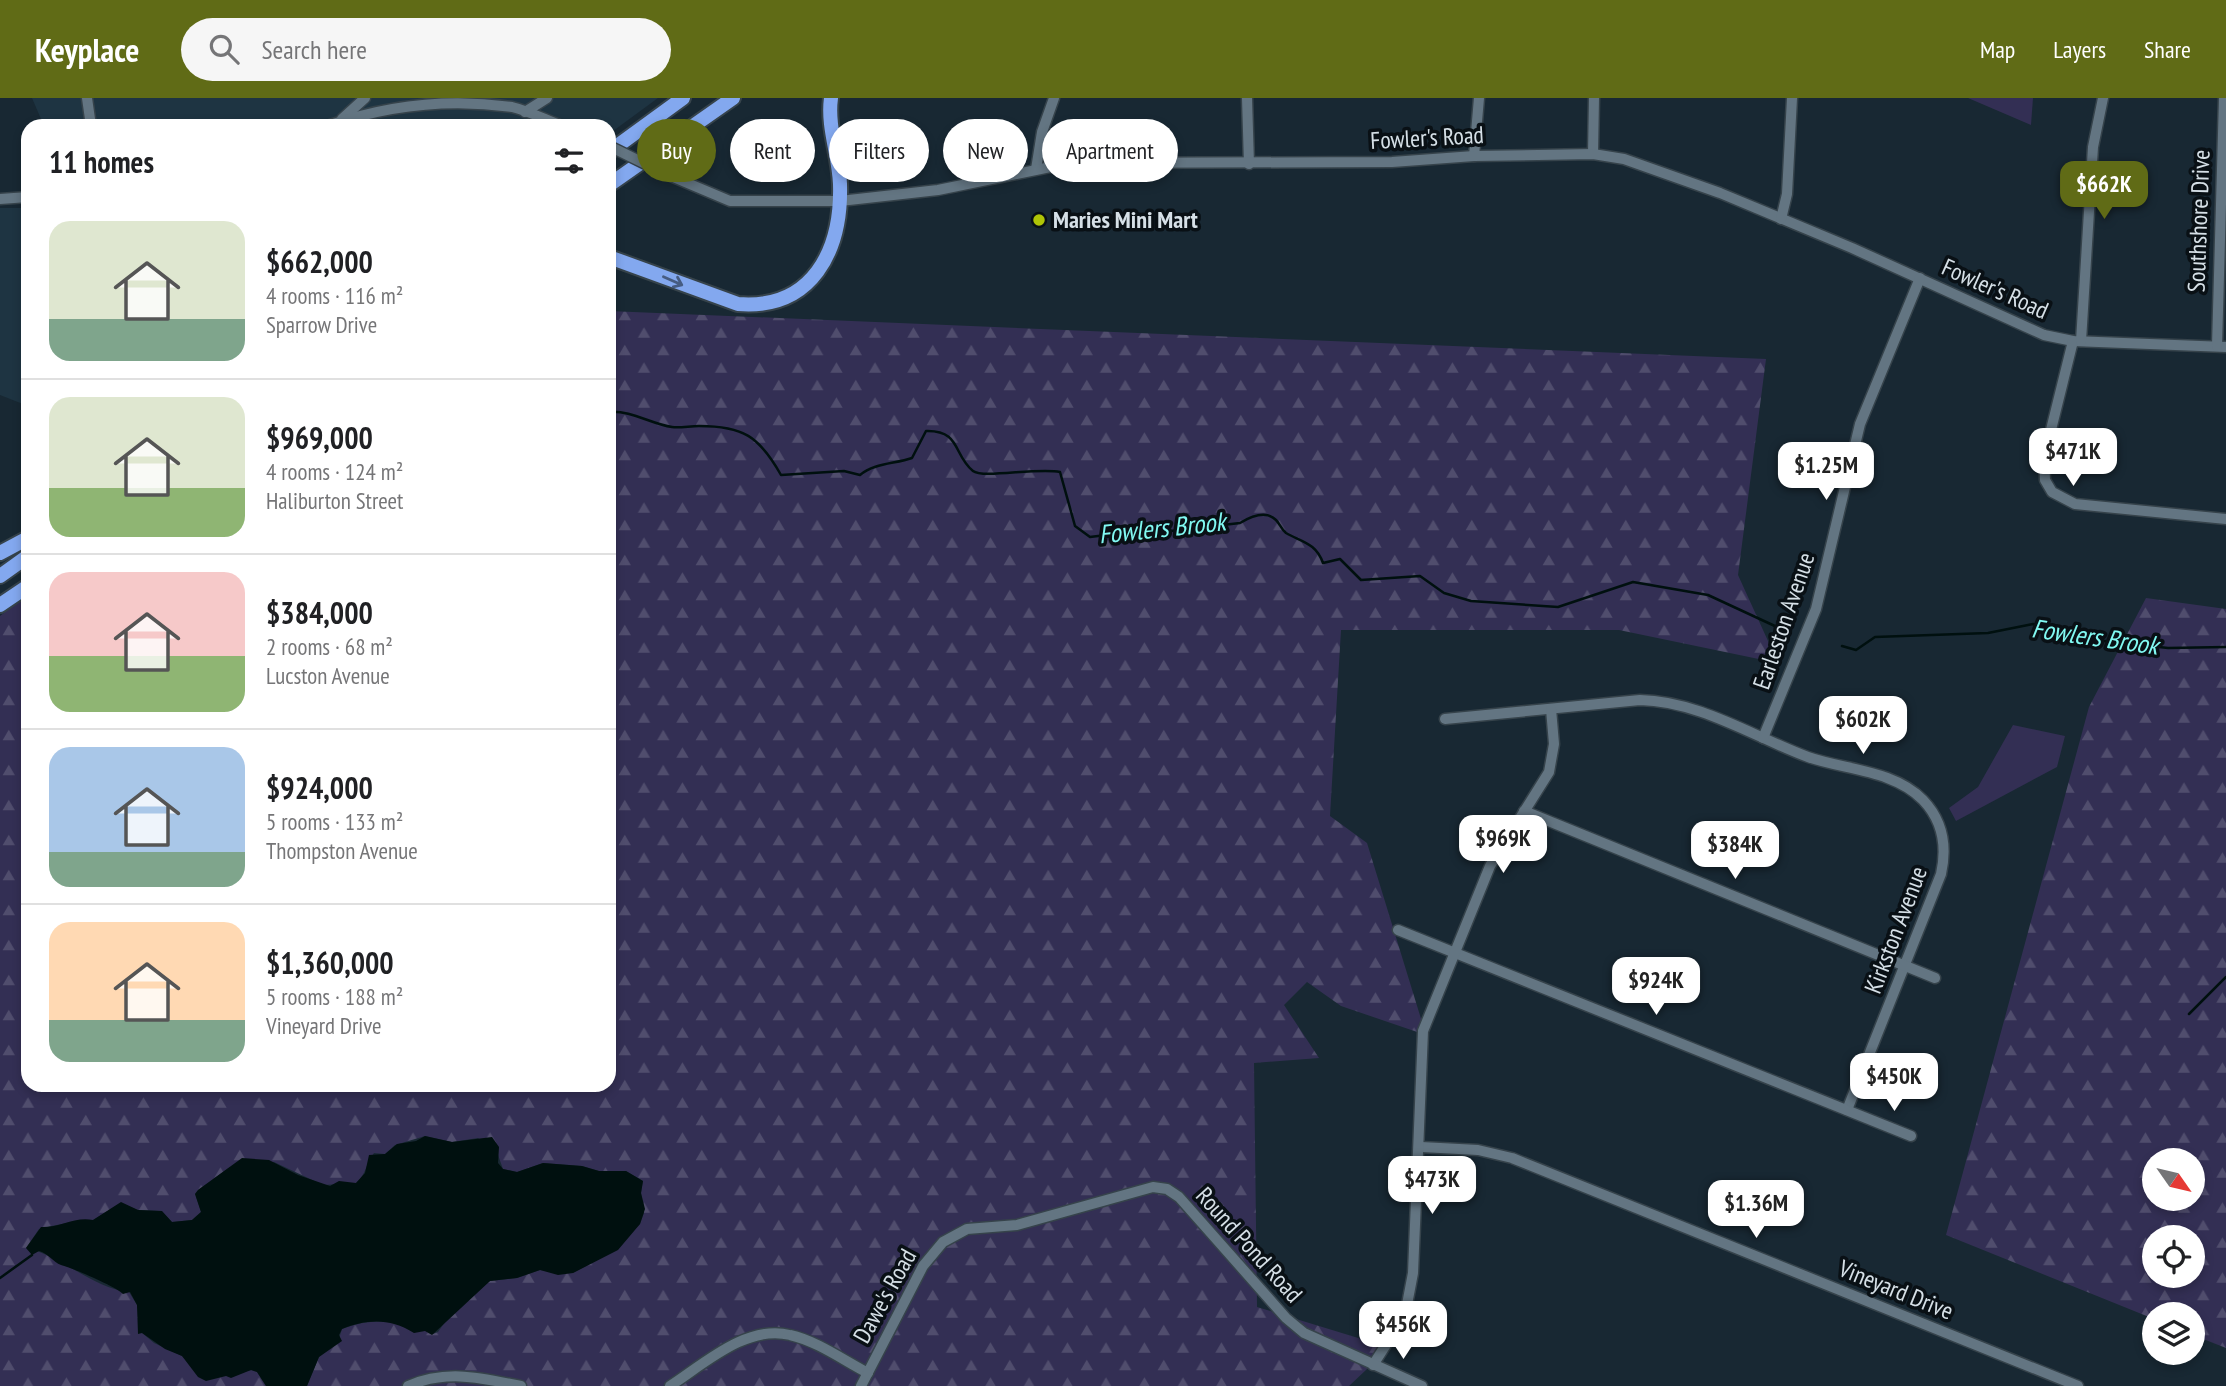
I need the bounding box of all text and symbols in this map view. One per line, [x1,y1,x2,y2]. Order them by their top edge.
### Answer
search box [181,18,671,81]
text: Keyplace [35,28,139,71]
icon: search [205,30,243,68]
text: Search here [261,33,367,66]
text: Map [1980,34,2015,65]
text: Layers [2053,34,2106,65]
text: Share [2144,34,2191,65]
chip: Buy [637,119,716,182]
chip: Rent [730,119,815,182]
chip: Filters [829,119,929,182]
chip: New [943,119,1028,182]
chip: Apartment [1042,119,1178,182]
street label: Fowler's Road [1369,119,1484,156]
text: 11 homes [49,142,154,181]
icon: filters [550,142,588,180]
street label: Southshore Drive [2181,149,2216,293]
pin: $662K [2055,162,2153,221]
text: $662K [2076,169,2132,198]
place label: Maries Mini Mart [1053,204,1198,235]
marker: Maries Mini Mart [1031,212,1047,228]
text: $662,000 [266,242,373,281]
icon: home [105,249,189,333]
street label: Fowler's Road [1937,251,2053,326]
one-way arrow [662,275,683,288]
text: 4 rooms · 116 m² [266,281,403,310]
text: Sparrow Drive [266,310,377,339]
text: $969,000 [266,418,373,457]
icon: home [105,425,189,509]
pin: $471K [2024,428,2122,488]
text: $471K [2045,436,2101,465]
pin: $1.25M [1769,442,1883,502]
text: $1.25M [1794,450,1858,479]
text: 4 rooms · 124 m² [266,457,403,486]
text: Haliburton Street [266,486,403,515]
water label: Fowlers Brook [1097,504,1230,551]
street label: Earleston Avenue [1746,548,1821,693]
text: $384,000 [266,593,373,632]
icon: home [105,600,189,684]
water label: Fowlers Brook [2030,611,2163,662]
text: 2 rooms · 68 m² [266,632,393,661]
text: Lucston Avenue [266,661,390,690]
pin: $602K [1814,696,1912,756]
text: $602K [1835,704,1891,733]
text: $924,000 [266,768,373,807]
icon: home [105,775,189,859]
text: 5 rooms · 133 m² [266,807,403,836]
pin: $969K [1454,816,1552,875]
pin: $384K [1686,822,1784,881]
text: $969K [1475,823,1531,852]
text: $384K [1707,829,1763,858]
text: Thompston Avenue [266,836,418,865]
street label: Kirkston Avenue [1857,862,1934,998]
text: $1,360,000 [266,943,394,982]
icon: home [105,950,189,1034]
pin: $924K [1607,958,1705,1017]
text: $924K [1628,965,1684,994]
text: 5 rooms · 188 m² [266,982,403,1011]
text: Vineyard Drive [266,1011,382,1040]
pin: $450K [1845,1054,1943,1113]
text: $450K [1866,1061,1922,1090]
north arrow [2142,1148,2205,1211]
map controls [2142,1148,2205,1365]
pin: $473K [1383,1156,1481,1216]
text: $473K [1404,1164,1460,1193]
street label: Round Pond Road [1189,1180,1309,1309]
pin: $1.36M [1699,1180,1813,1240]
text: $1.36M [1724,1188,1788,1217]
button: locate [2142,1225,2205,1288]
street label: Dawe's Road [846,1243,923,1348]
street label: Vineyard Drive [1834,1252,1958,1327]
pin: $456K [1354,1302,1452,1361]
button: layers [2142,1302,2205,1365]
text: $456K [1375,1309,1431,1338]

